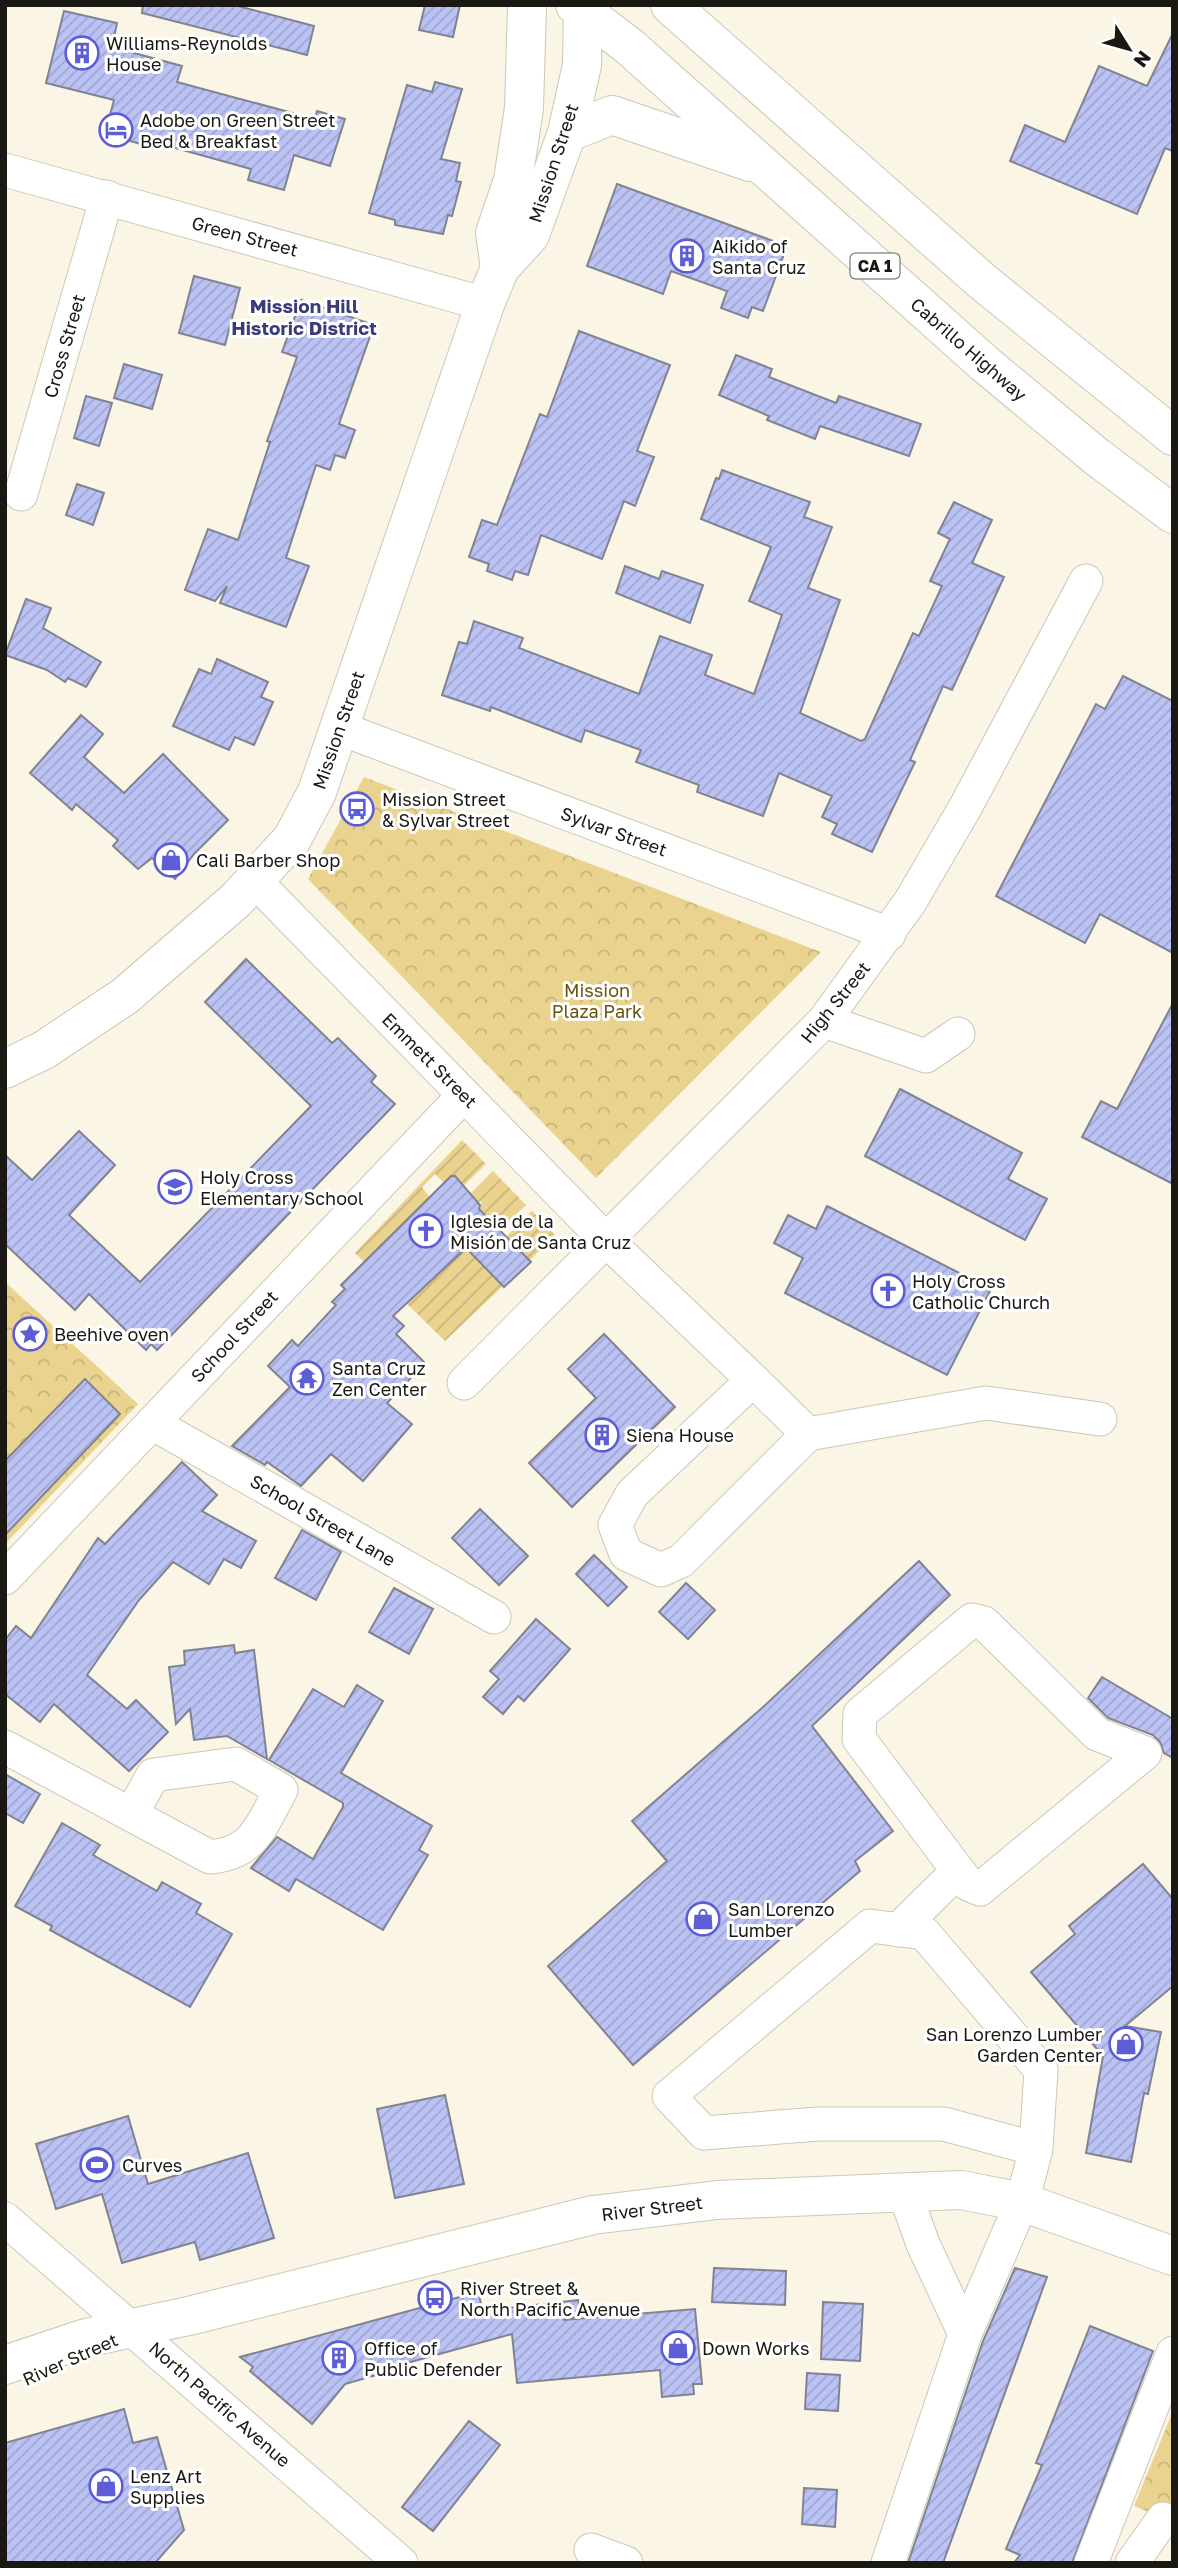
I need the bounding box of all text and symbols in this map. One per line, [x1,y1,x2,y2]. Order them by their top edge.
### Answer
north arrow [1094,14,1164,84]
place label: Williams-Reynolds House [106,32,267,75]
building icon: Williams-Reynolds House [63,34,101,72]
text: N [1129,47,1157,72]
street label: Mission Street [523,101,583,225]
place label: Adobe on Green Street Bed & Breakfast [140,109,335,152]
hotel icon: Adobe on Green Street Bed & Breakfast [97,111,135,149]
street label: Green Street [189,211,301,261]
place label: Aikido of Santa Cruz [712,235,806,278]
building icon: Aikido of Santa Cruz [668,237,706,275]
road number: CA 1 [850,254,900,278]
street label: Cross Street [39,292,89,400]
street label: Cabrillo Highway [906,293,1032,405]
district label: Mission Hill Historic District [231,294,377,339]
street label: Mission Street [307,668,369,792]
place label: Mission Street & Sylvar Street [382,788,510,831]
bus stop icon: Mission Street & Sylvar Street [338,790,376,828]
street label: Sylvar Street [558,802,670,860]
shop icon: Cali Barber Shop [152,841,190,879]
place label: Cali Barber Shop [196,849,340,871]
street label: High Street [795,957,875,1047]
park label: Mission Plaza Park [552,979,642,1022]
street label: Emmett Street [378,1008,482,1112]
place label: Holy Cross Elementary School [200,1166,364,1209]
school or university icon: Holy Cross Elementary School [156,1168,194,1206]
place label: Iglesia de la Misión de Santa Cruz [450,1210,631,1253]
church icon: Iglesia de la Misión de Santa Cruz [407,1212,445,1250]
place label: Holy Cross Catholic Church [912,1270,1050,1313]
church icon: Holy Cross Catholic Church [869,1272,907,1310]
street label: School Street [186,1286,282,1386]
place icon: Beehive oven [11,1315,49,1353]
place label: Beehive oven [54,1323,169,1345]
place label: Santa Cruz Zen Center [332,1357,427,1400]
temple icon: Santa Cruz Zen Center [288,1359,326,1397]
building icon: Siena House [583,1416,621,1454]
place label: Siena House [626,1424,734,1446]
street label: School Street Lane [246,1469,400,1571]
place label: San Lorenzo Lumber [728,1898,834,1941]
shop icon: San Lorenzo Lumber [684,1900,722,1938]
place label: San Lorenzo Lumber Garden Center [926,2023,1102,2066]
shop icon: San Lorenzo Lumber Garden Center [1107,2025,1145,2063]
sports icon: Curves [78,2146,116,2184]
place label: Curves [122,2154,182,2176]
street label: River Street [600,2191,704,2225]
place label: River Street & North Pacific Avenue [460,2277,640,2320]
bus stop icon: River Street & North Pacific Avenue [416,2279,454,2317]
street label: River Street [19,2328,121,2390]
shop icon: Down Works [659,2329,697,2367]
street label: North Pacific Avenue [145,2337,295,2471]
place label: Office of Public Defender [364,2337,502,2380]
place label: Down Works [702,2337,809,2359]
building icon: Office of Public Defender [320,2339,358,2377]
place label: Lenz Art Supplies [130,2465,205,2508]
shop icon: Lenz Art Supplies [87,2467,125,2505]

